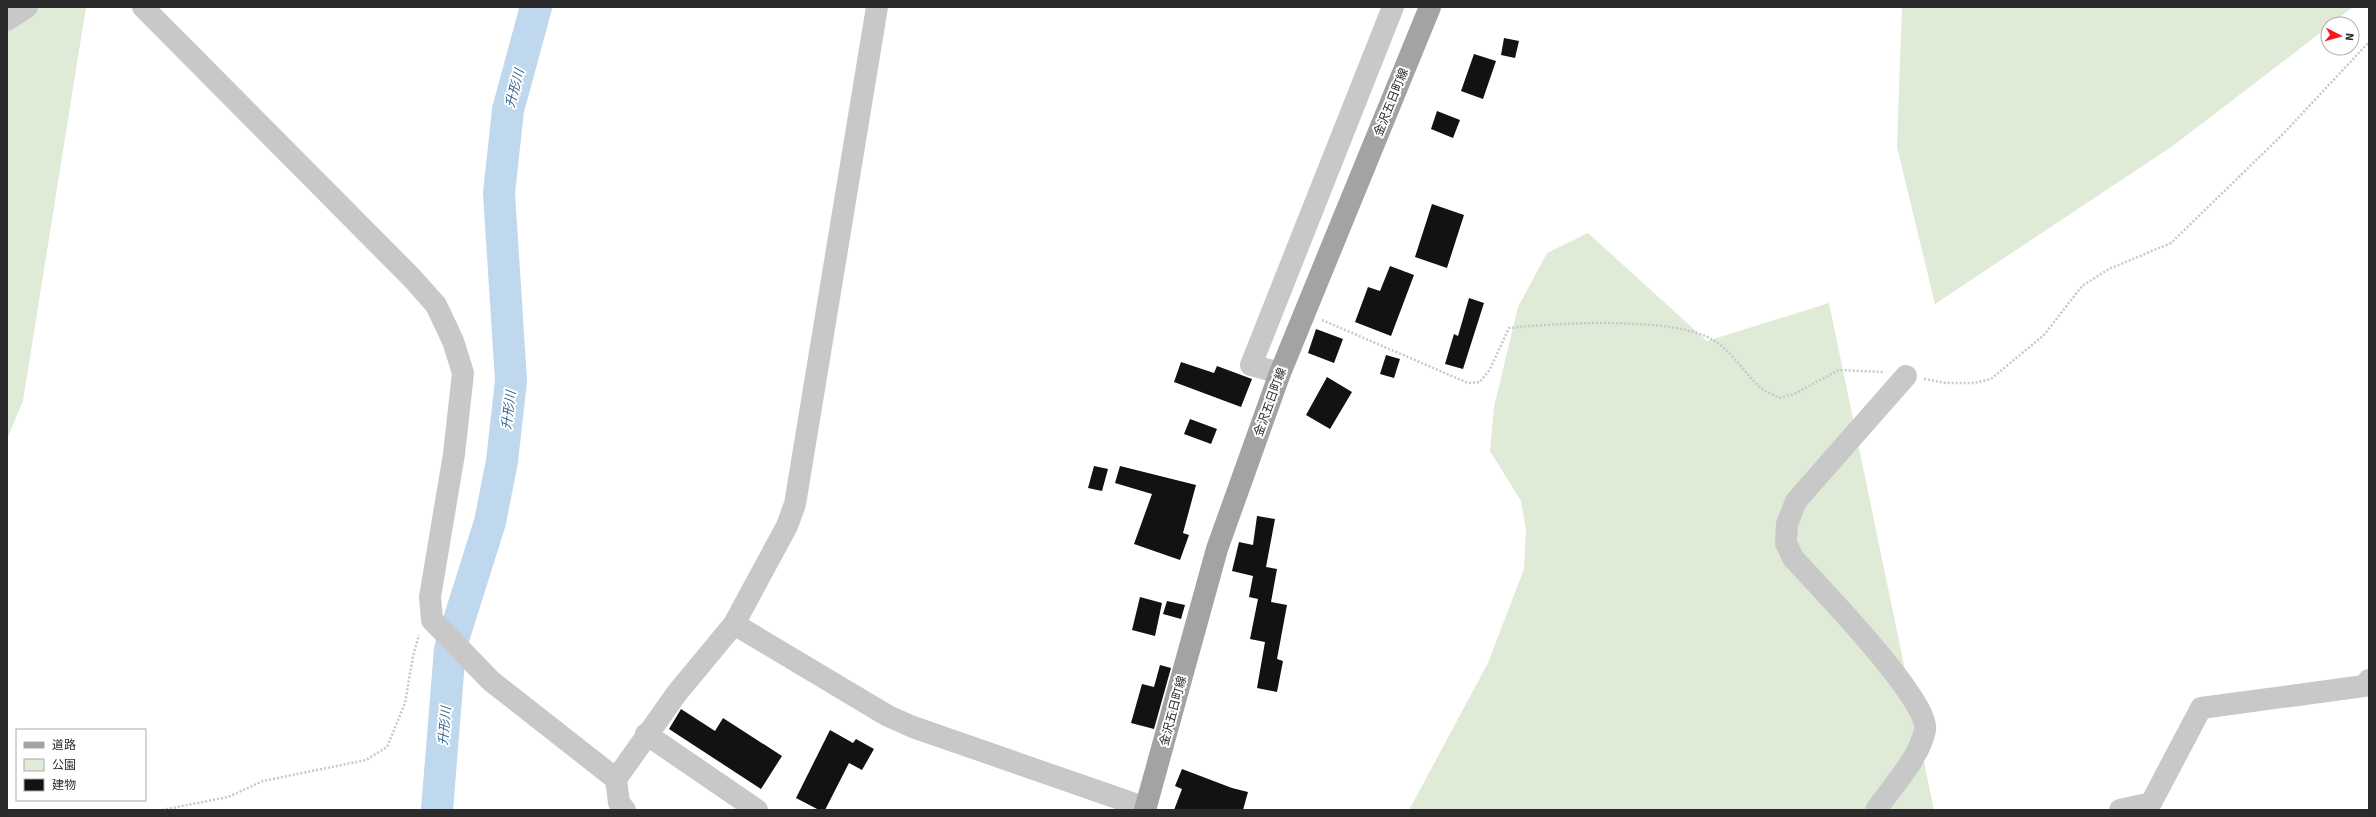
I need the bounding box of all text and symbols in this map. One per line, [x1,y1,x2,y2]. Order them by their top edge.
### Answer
north arrow [2320,16,2360,56]
text: N [2343,33,2356,41]
water label: 升形川 [502,65,528,109]
street label: 金沢五日町線 [1371,66,1412,138]
street label: 金沢五日町線 [1251,366,1290,439]
water label: 升形川 [499,388,520,430]
street label: 金沢五日町線 [1157,674,1190,748]
water label: 升形川 [435,704,455,746]
legend [16,729,146,801]
text: 道路 [52,738,76,753]
text: 公園 [52,758,76,773]
text: 建物 [52,778,76,793]

